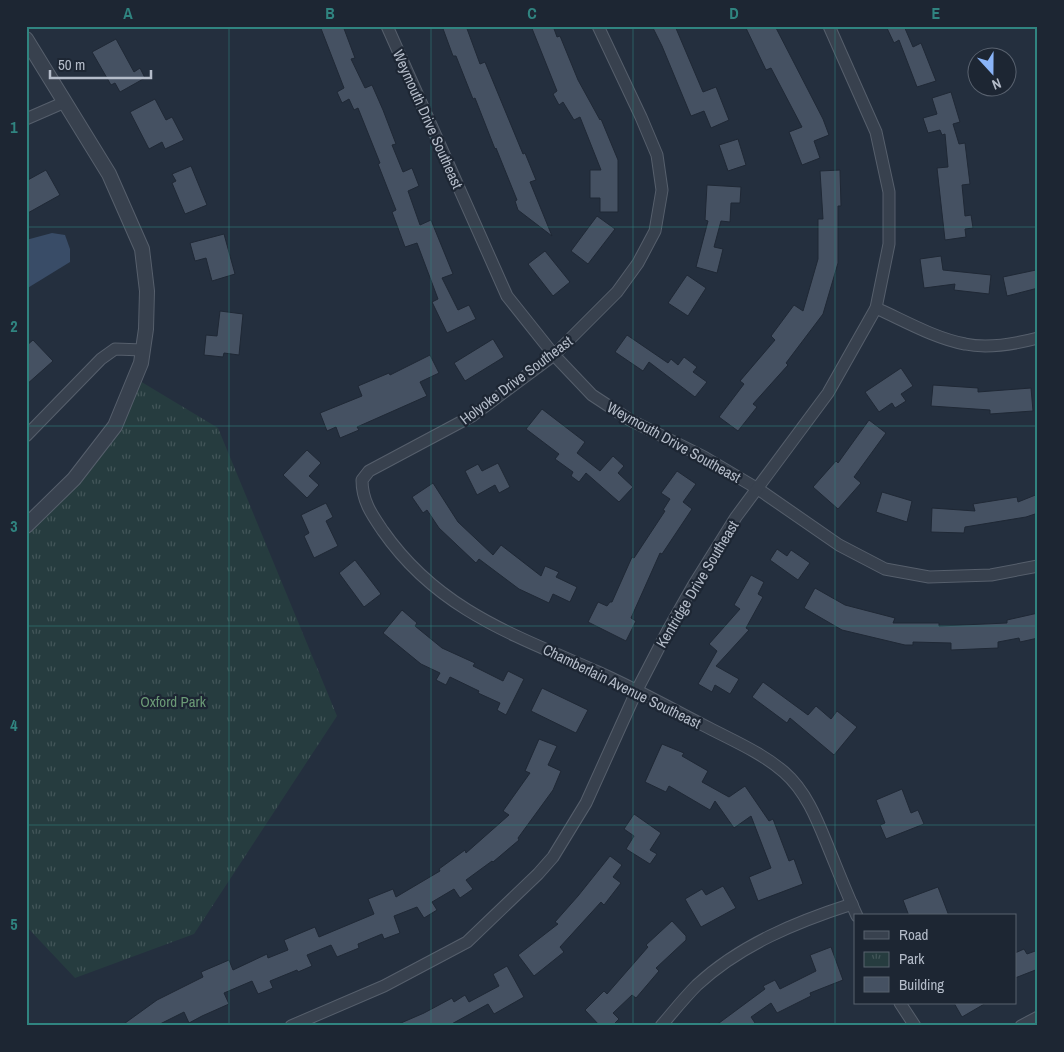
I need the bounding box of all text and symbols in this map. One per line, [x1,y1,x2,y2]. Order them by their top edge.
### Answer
text: A [123,2,133,24]
text: B [325,2,335,24]
text: C [527,2,537,24]
text: D [729,2,739,24]
text: E [932,2,941,24]
street label: Weymouth Drive Southeast [388,46,468,192]
scale bar [50,48,151,80]
north arrow [966,48,1016,98]
text: 50 m [58,54,85,75]
text: N [990,74,1004,94]
text: 1 [10,116,18,138]
text: 2 [10,315,18,337]
street label: Holyoke Drive Southeast [455,330,577,429]
street label: Weymouth Drive Southeast [603,396,745,488]
text: 3 [10,515,18,537]
street label: Kentridge Drive Southeast [651,516,744,652]
street label: Chamberlain Avenue Southeast [539,639,705,734]
park label: Oxford Park [140,691,207,712]
text: 4 [10,714,18,736]
text: 5 [10,913,18,935]
legend [854,914,1016,1004]
text: Road [899,924,928,945]
text: Park [899,948,925,969]
text: Building [899,974,944,995]

